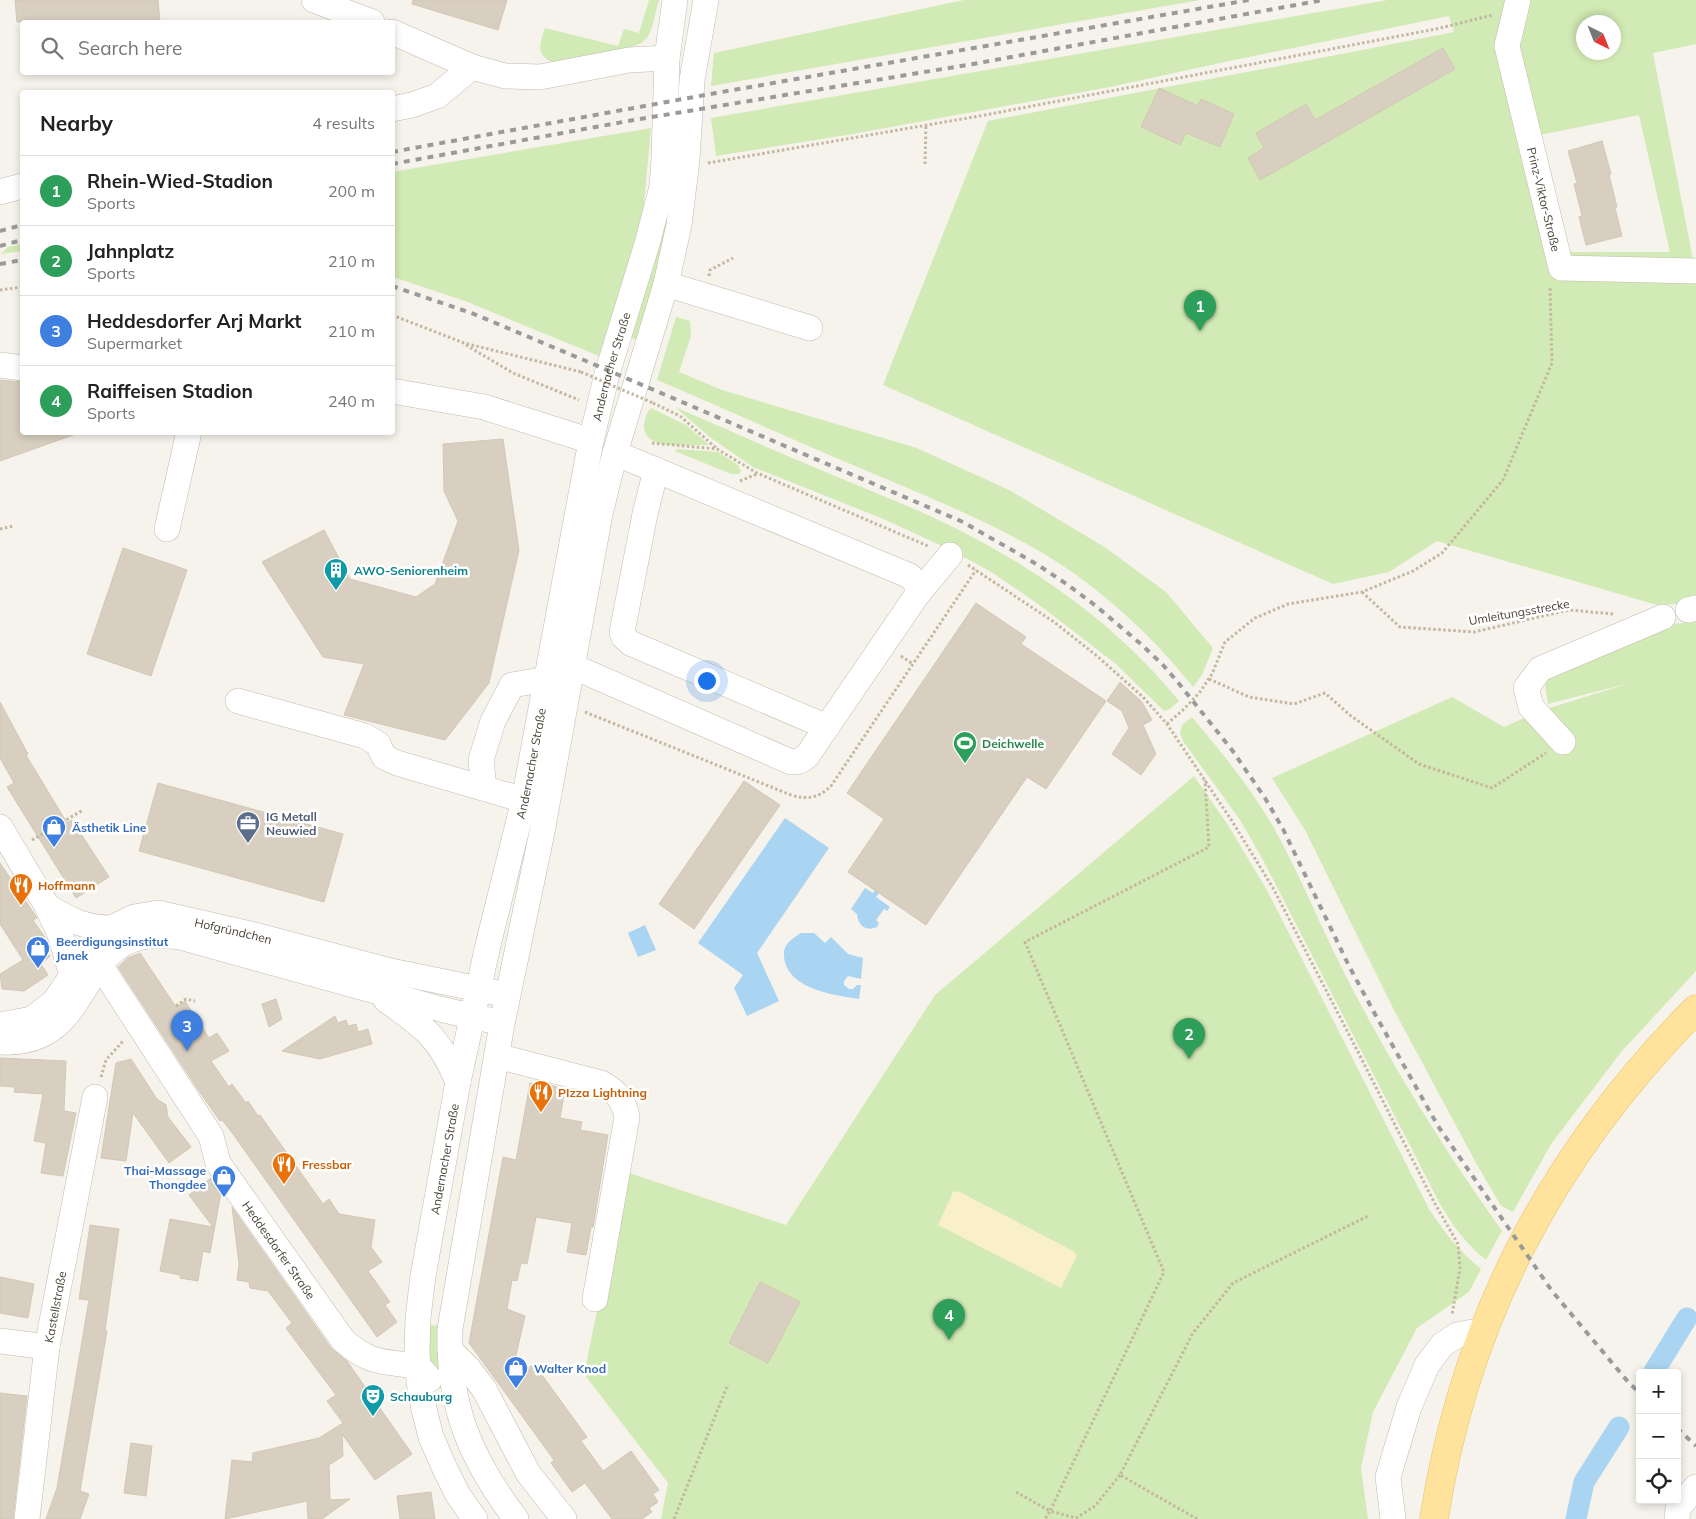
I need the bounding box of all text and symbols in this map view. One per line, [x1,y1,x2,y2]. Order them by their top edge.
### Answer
north arrow [1576,15,1621,60]
search box [20,20,395,75]
icon: search [38,34,66,62]
text: Search here [78,36,182,60]
text: Nearby [40,110,113,136]
text: 4 results [312,113,375,133]
street label: Prinz-Viktor-Straße [1524,146,1564,253]
text: Rhein-Wied-Stadion [87,169,273,193]
text: 1 [51,181,61,201]
text: 200 m [328,181,375,201]
text: Sports [87,193,135,213]
text: Jahnplatz [87,239,174,263]
text: 2 [51,251,61,271]
text: 210 m [328,251,375,271]
text: Sports [87,263,135,283]
pin: 1 [1184,290,1216,331]
text: Heddesdorfer Arj Markt [87,309,302,333]
street label: Andernacher Straße [588,310,633,423]
text: 3 [51,321,61,341]
text: 210 m [328,321,375,341]
text: Supermarket [87,333,182,353]
text: Raiffeisen Stadion [87,379,253,403]
text: 4 [51,391,61,411]
text: 240 m [328,391,375,411]
text: Sports [87,403,135,423]
building icon: AWO-Seniorenheim [323,557,349,591]
place label: AWO-Seniorenheim [354,563,468,578]
street label: Umleitungsstrecke [1467,596,1571,628]
your location [694,668,720,694]
street label: Andernacher Straße [512,707,549,820]
sports icon: Deichwelle [952,730,978,764]
place label: Deichwelle [982,736,1044,751]
place label: IG Metall Neuwied [266,809,317,838]
office icon: IG Metall Neuwied [235,810,261,844]
shop icon: Ästhetik Line [41,814,67,848]
place label: Ästhetik Line [72,820,147,835]
restaurant icon: Hoffmann [8,872,34,906]
place label: Hoffmann [38,878,96,893]
street label: Hofgründchen [193,914,274,947]
place label: Beerdigungsinstitut Janek [56,934,169,963]
shop icon: Beerdigungsinstitut Janek [25,935,51,969]
pin: 3 [171,1010,203,1051]
pin: 2 [1173,1018,1205,1059]
restaurant icon: PIzza Lightning [528,1079,554,1113]
place label: PIzza Lightning [558,1085,647,1100]
street label: Andernacher Straße [427,1102,461,1216]
restaurant icon: Fressbar [271,1151,297,1185]
place label: Fressbar [302,1157,352,1172]
place label: Thai-Massage Thongdee [124,1163,206,1192]
shop icon: Thai-Massage Thongdee [211,1164,237,1198]
street label: Heddesdorfer Straße [240,1198,319,1302]
street label: Kastellstraße [40,1270,69,1344]
pin: 4 [933,1299,965,1340]
shop icon: Walter Knod [503,1355,529,1389]
place label: Walter Knod [534,1361,606,1376]
map controls [1636,1369,1681,1504]
button: + [1636,1369,1681,1414]
theatre icon: Schauburg [360,1383,386,1417]
place label: Schauburg [390,1389,452,1404]
button: − [1636,1414,1681,1459]
button: locate [1636,1459,1681,1504]

